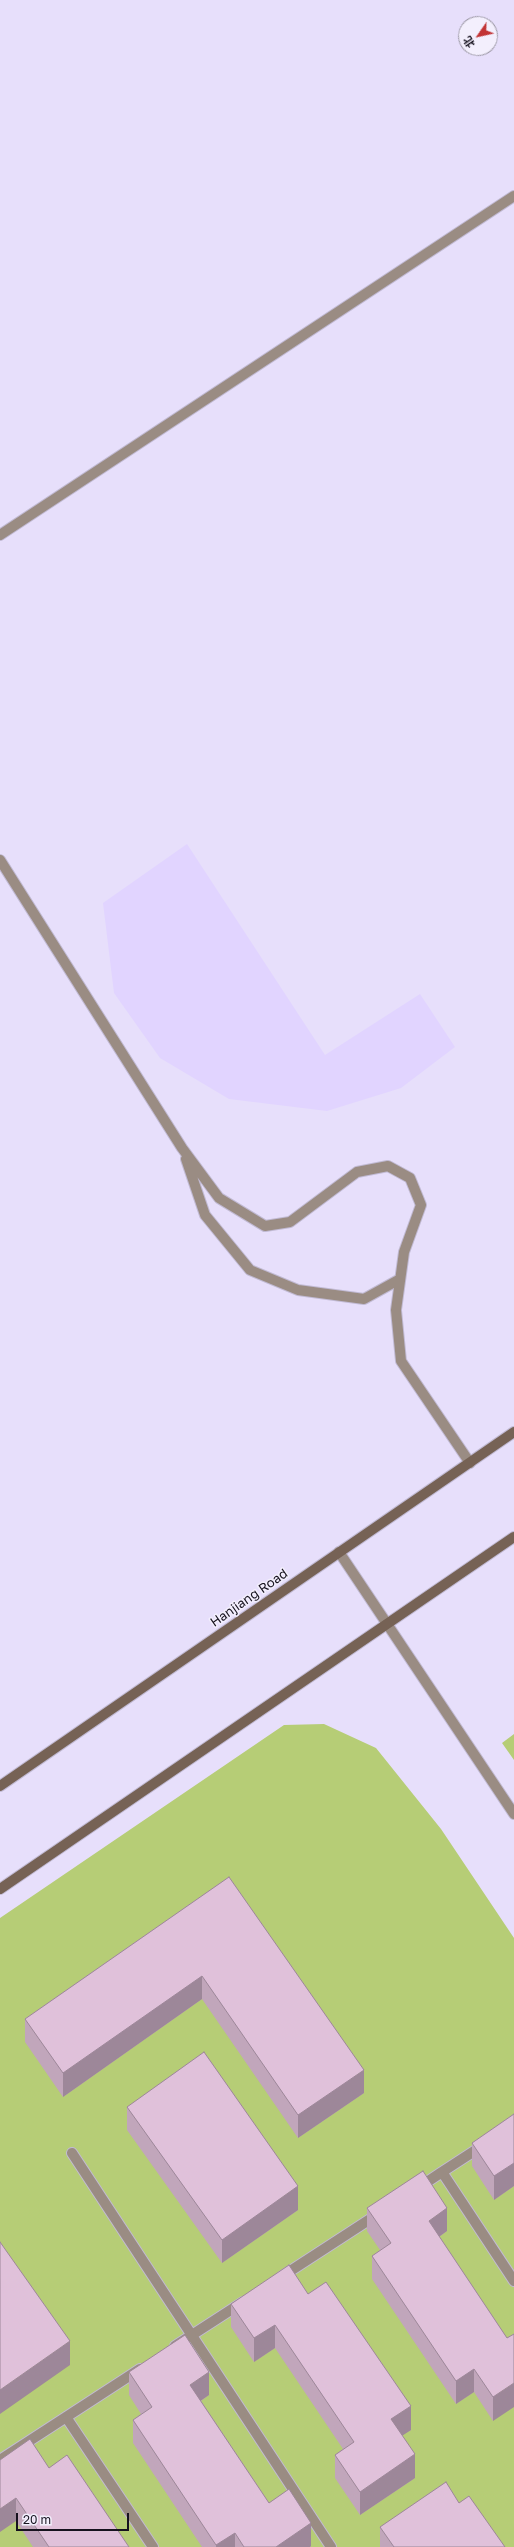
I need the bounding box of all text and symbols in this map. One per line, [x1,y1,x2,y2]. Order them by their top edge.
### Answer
north arrow [458,16,498,56]
text: 北 [460,34,477,51]
street label: Hanjiang Road [207,1566,291,1630]
scale bar [18,2505,131,2531]
text: 20 m [23,2512,51,2527]

